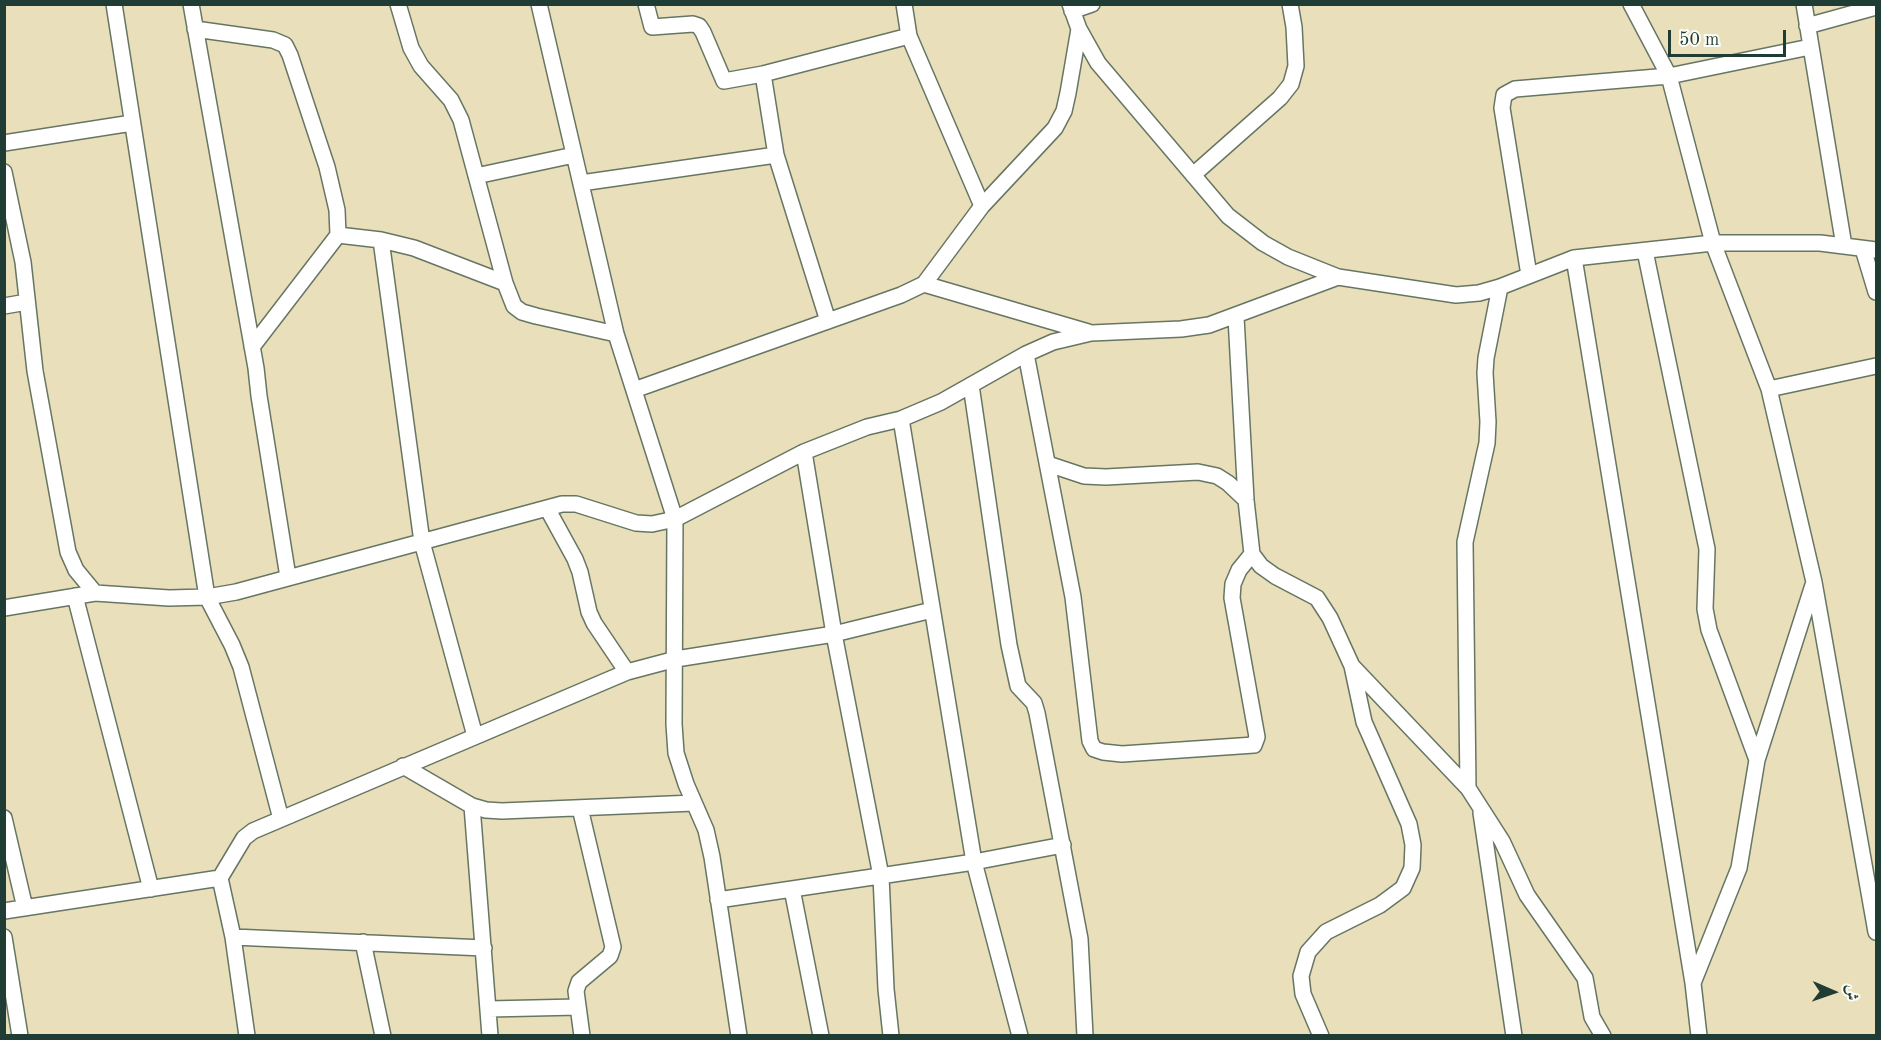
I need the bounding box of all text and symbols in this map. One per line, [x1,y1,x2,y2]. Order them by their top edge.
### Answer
scale bar [1671,18,1790,56]
text: 50 m [1679,31,1719,49]
north arrow [1803,962,1863,1022]
text: ش [1843,984,1859,1001]

